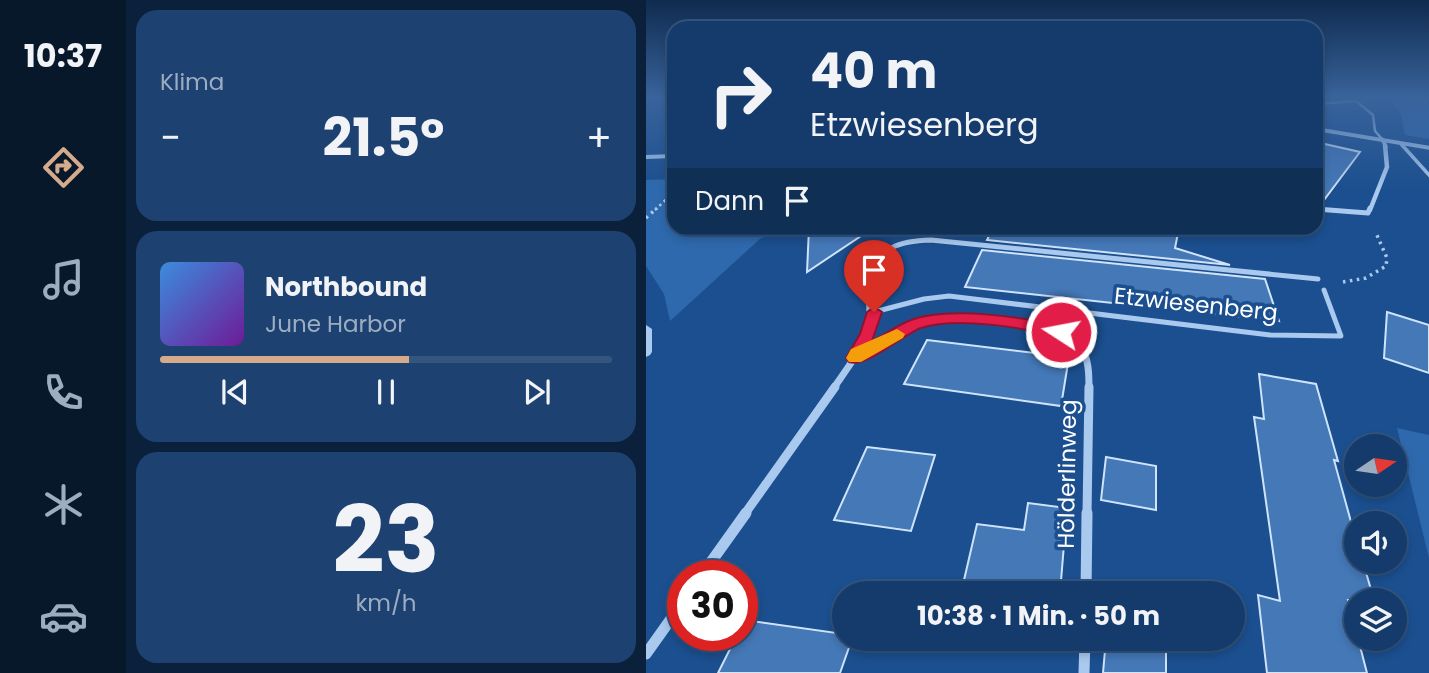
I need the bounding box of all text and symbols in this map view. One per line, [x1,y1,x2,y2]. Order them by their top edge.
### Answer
text: 10:37 [24,33,102,78]
text: 40 m [810,37,937,105]
icon: right [695,49,786,140]
text: Klima [160,66,224,98]
text: 21.5° [323,101,444,174]
text: Etzwiesenberg [810,102,1039,147]
text: − [160,111,181,164]
text: + [586,111,612,164]
icon: directions [39,143,88,192]
icon: arrive [778,182,816,220]
text: Dann [695,183,764,219]
pin [844,240,904,312]
icon: arrive [855,251,893,289]
icon: music [39,255,88,304]
text: Northbound [265,269,427,305]
street label: Etzwiesenberg [1113,279,1279,329]
position arrow [1024,295,1098,369]
text: June Harbor [265,308,406,340]
icon: phone [39,368,88,417]
icon: previous [216,373,254,411]
icon: pause [367,373,405,411]
icon: next [518,373,556,411]
street label: Hölderlinweg [1050,399,1084,549]
north arrow [1344,434,1407,497]
map controls [1344,434,1407,651]
text: 23 [332,476,440,604]
icon: climate [39,480,88,529]
button: sound [1344,511,1407,574]
speed limit sign: 30 [667,560,758,651]
text: km/h [355,587,417,619]
button: layers [1344,588,1407,651]
icon: car [39,592,88,641]
text: 10:38 · 1 Min. · 50 m [917,598,1160,634]

